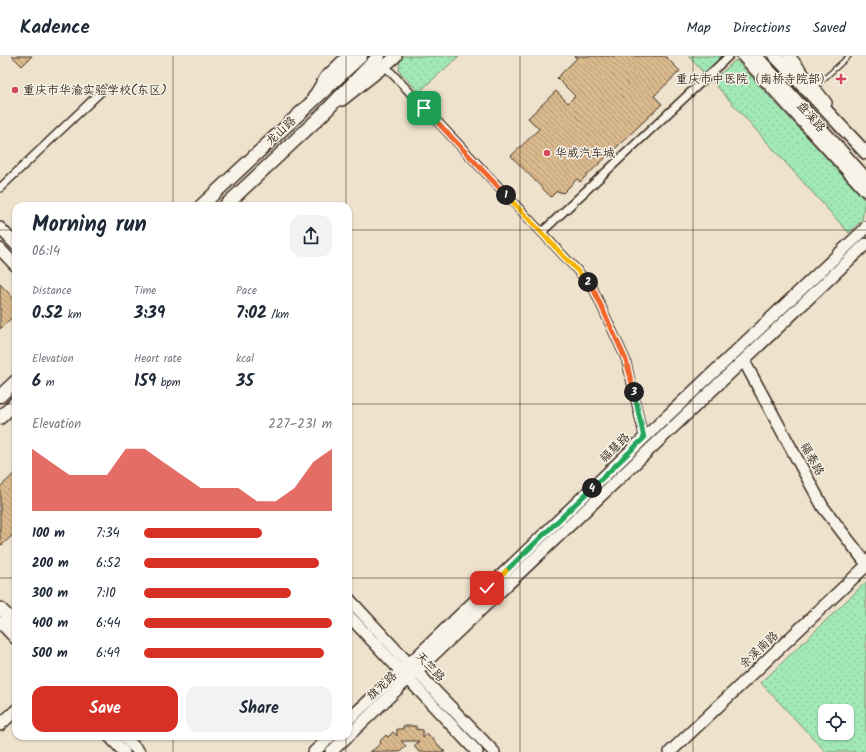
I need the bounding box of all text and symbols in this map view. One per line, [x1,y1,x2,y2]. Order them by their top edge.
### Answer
text: Kadence [20,13,90,43]
text: Map [686,17,711,39]
text: Directions [733,17,791,39]
text: Saved [813,17,846,39]
place label: 重庆市中医院（南桥寺院部） [676,70,832,89]
marker: 重庆市中医院（南桥寺院部） [835,73,847,85]
place label: 重庆市华渝实验学校(东区) [23,81,167,100]
marker: 重庆市华渝实验学校(东区) [10,85,20,95]
pin [407,91,441,125]
icon: arrive [413,97,435,119]
street label: 盘溪路 [792,97,830,137]
street label: 龙山路 [261,112,301,150]
place label: 华威汽车城 [555,144,615,163]
marker: 华威汽车城 [542,148,552,158]
pin: 1 [496,185,516,205]
text: 1 [504,186,508,204]
text: Morning run [32,208,147,243]
button: share [290,215,332,257]
text: 06:14 [32,241,60,262]
pin: 2 [578,272,598,292]
text: 2 [585,273,591,291]
text: Distance [32,282,72,300]
text: Time [134,282,156,300]
text: Pace [236,282,257,300]
text: 0.52 [32,300,63,327]
text: 3:39 [134,300,165,327]
text: 7:02 [236,300,267,327]
text: km [63,306,82,324]
text: /km [267,306,289,324]
text: Elevation [32,350,74,368]
text: Heart rate [134,350,182,368]
text: kcal [236,350,254,368]
text: 6 [32,368,41,395]
text: 159 [134,368,156,395]
text: 35 [236,368,254,395]
text: m [41,374,54,392]
text: bpm [156,374,181,392]
pin: 3 [624,382,644,402]
text: 3 [631,383,637,401]
text: Elevation [32,414,81,435]
text: 227–231 m [268,414,332,435]
street label: 福慧路 [595,429,635,467]
street label: 福泰路 [795,439,829,479]
pin: 4 [582,478,602,498]
text: 4 [589,479,595,497]
text: 100 m [32,523,65,544]
text: 7:34 [96,523,120,544]
text: 200 m [32,553,69,574]
text: 6:52 [96,553,121,574]
pin [470,571,504,605]
icon: check [476,577,498,599]
text: 300 m [32,583,68,604]
text: 7:10 [96,583,116,604]
text: 400 m [32,613,68,634]
text: 6:44 [96,613,121,634]
street label: 余溪南路 [735,627,783,673]
text: 500 m [32,643,68,664]
text: 6:49 [96,643,120,664]
street label: 天竺路 [411,647,449,687]
street label: 旗龙路 [362,667,402,705]
button: Save [32,686,178,732]
button: Share [186,686,332,732]
map controls [818,704,854,740]
button: locate [818,704,854,740]

